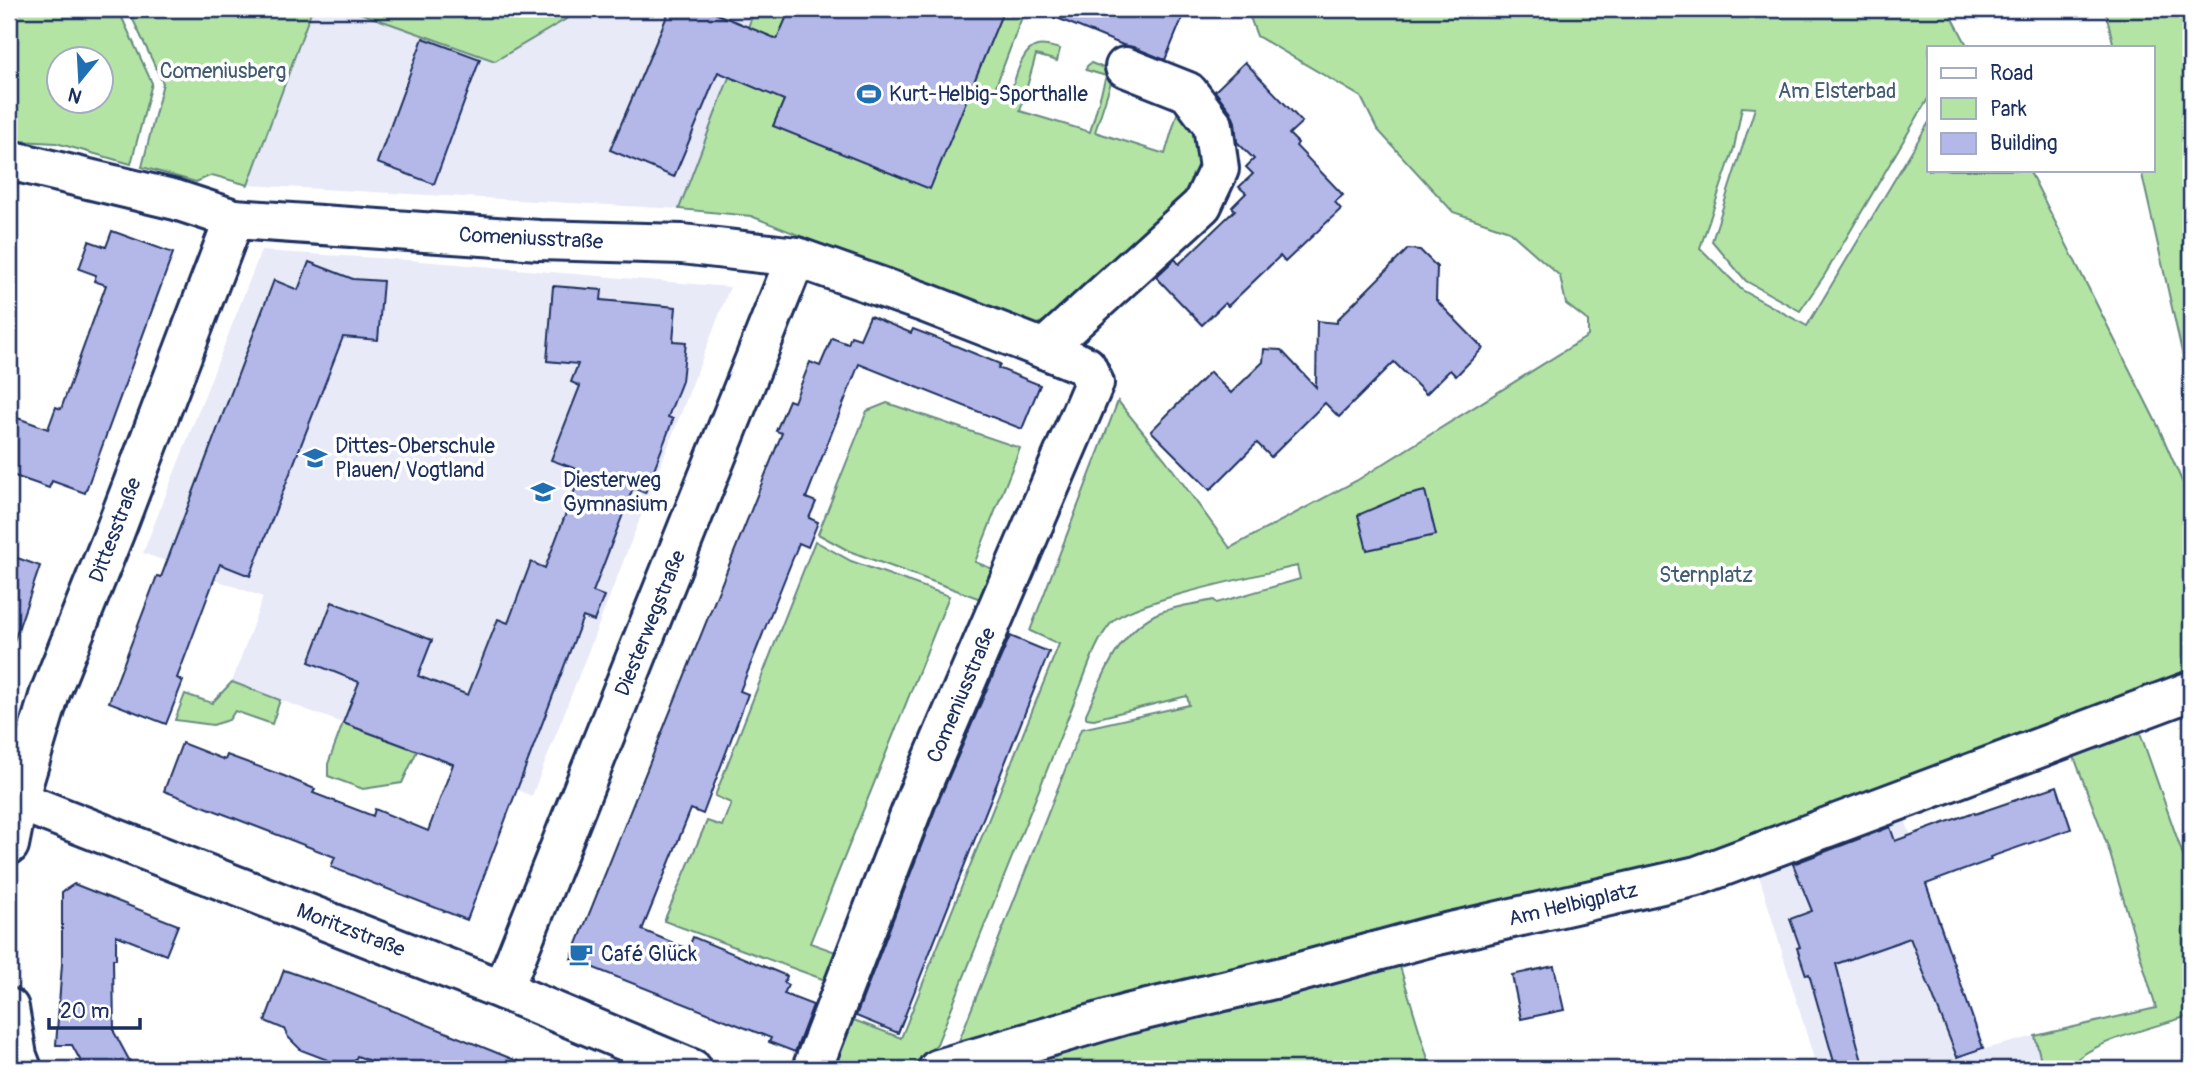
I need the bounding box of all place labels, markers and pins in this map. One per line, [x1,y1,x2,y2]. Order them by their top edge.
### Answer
sports icon: Kurt-Helbig-Sporthalle [855,80,883,108]
place label: Kurt-Helbig-Sporthalle [889,81,1088,108]
place label: Dittes-Oberschule Plauen/ Vogtland [335,433,495,484]
school or university icon: Dittes-Oberschule Plauen/ Vogtland [301,444,329,472]
place label: Diesterweg Gymnasium [563,467,668,518]
school or university icon: Diesterweg Gymnasium [529,478,557,506]
cafe icon: Café Glück [567,940,595,968]
place label: Café Glück [601,941,697,968]

